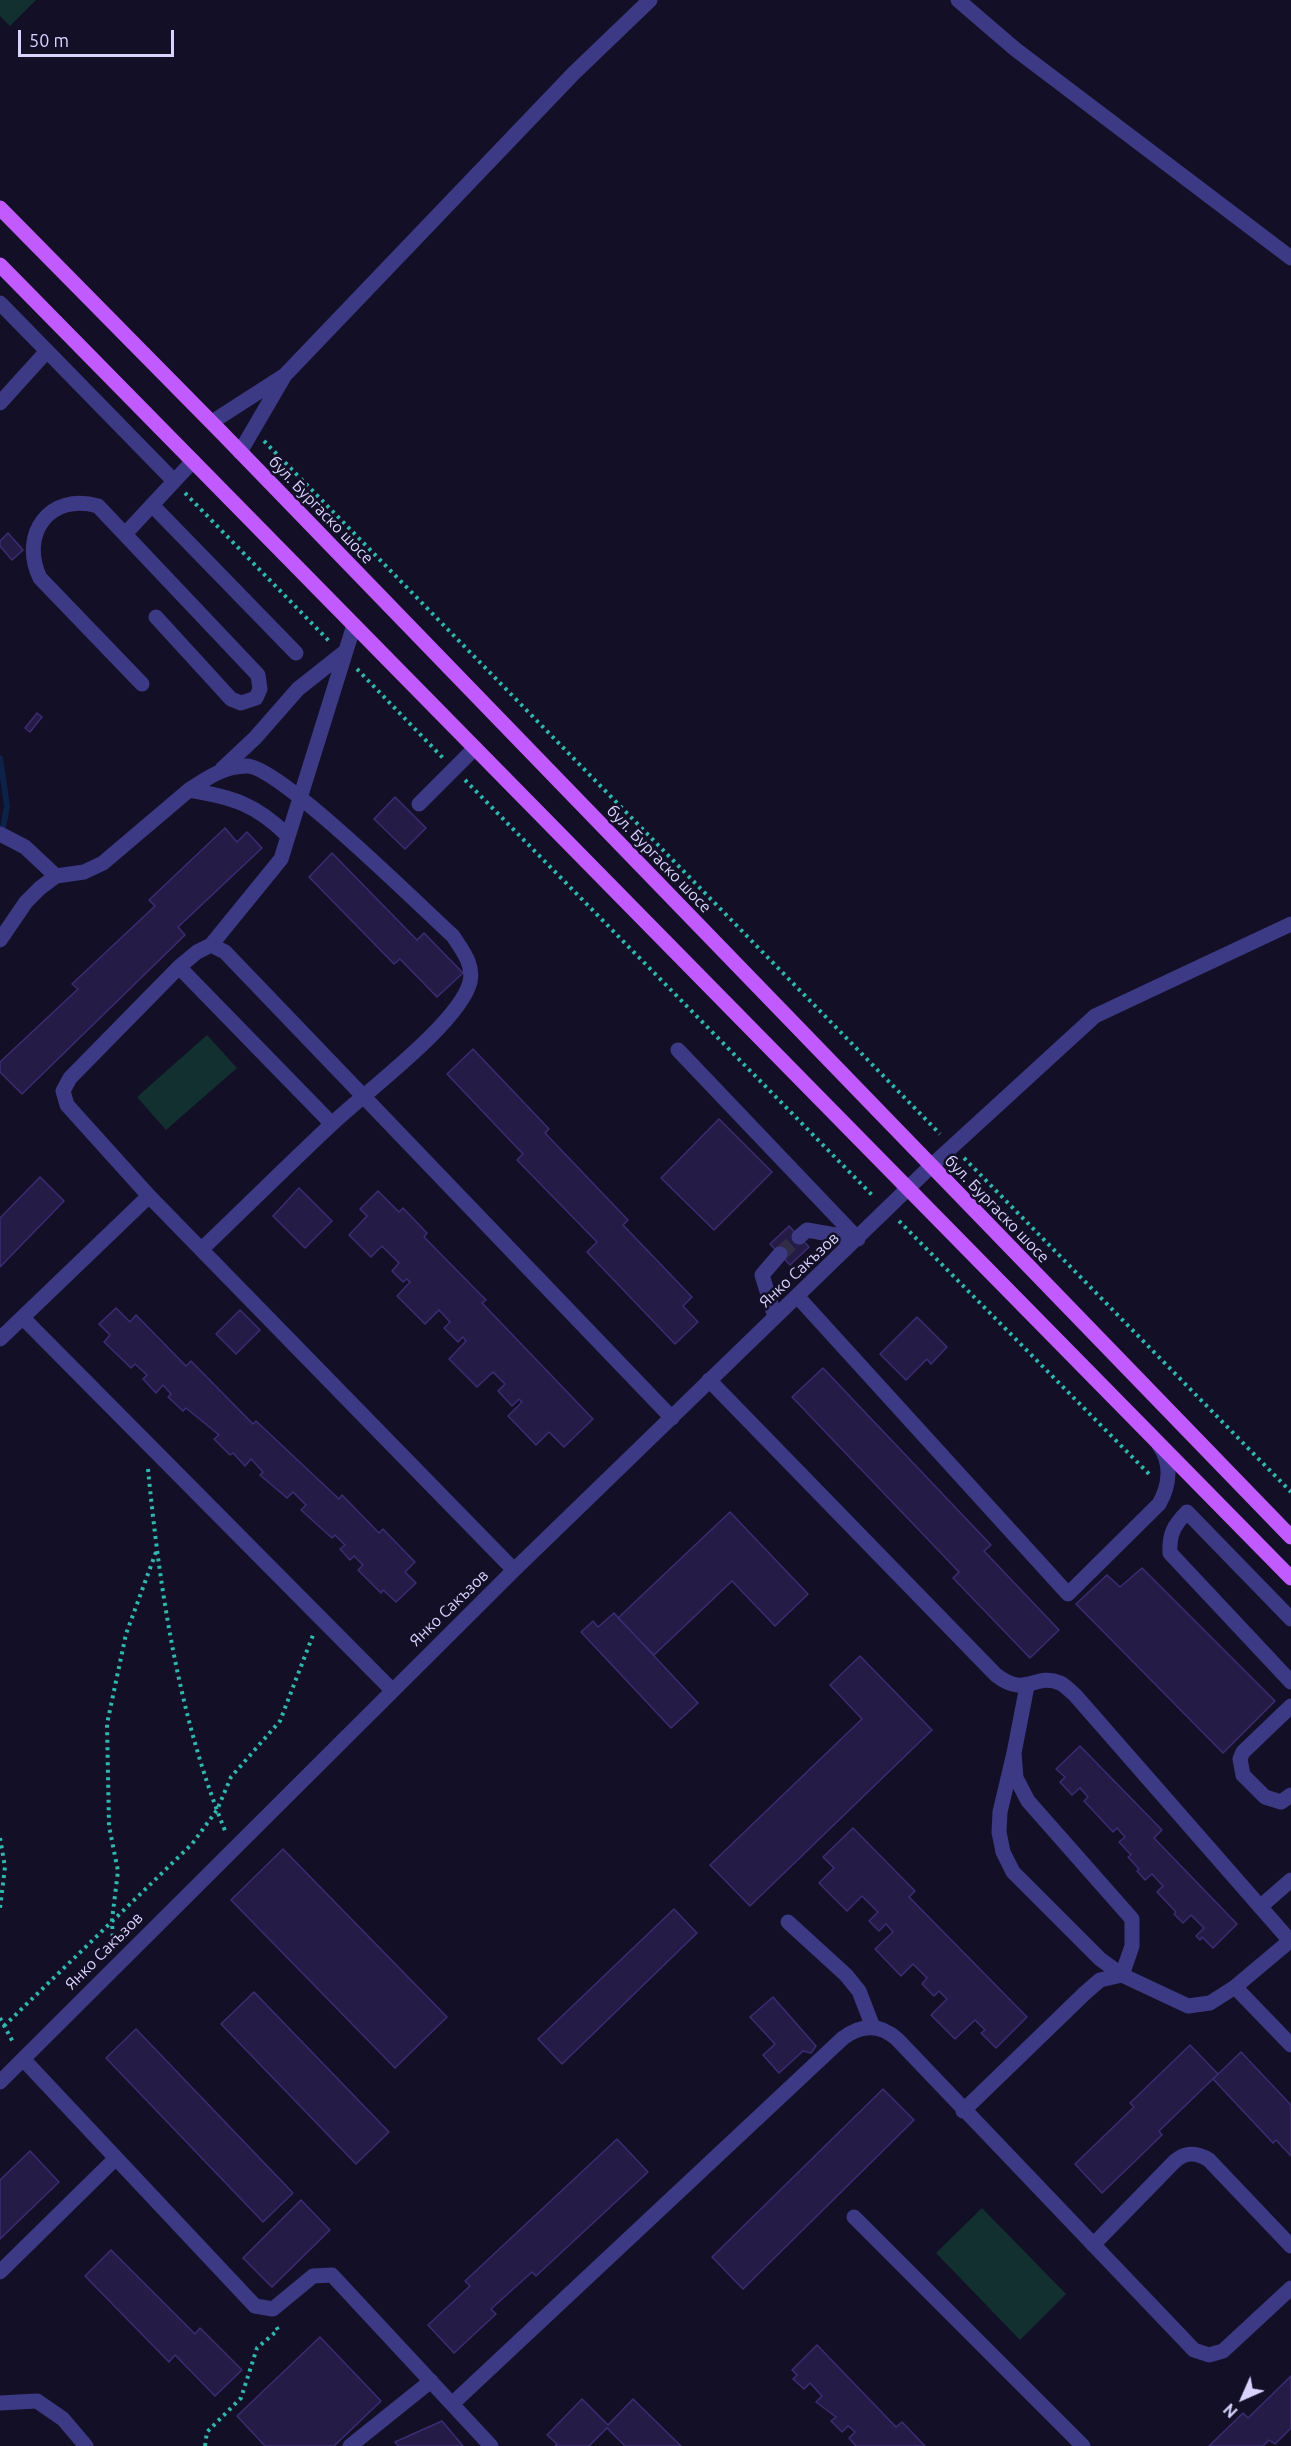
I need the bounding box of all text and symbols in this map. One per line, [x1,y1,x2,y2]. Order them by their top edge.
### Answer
scale bar [21,18,177,56]
text: 50 m [29,30,69,50]
street label: бул. Бургаско шосе [265,452,377,568]
street label: бул. Бургаско шосе [603,801,715,917]
street label: бул. Бургаско шосе [941,1151,1053,1267]
street label: Янко Сакъзов [755,1228,843,1312]
street label: Янко Сакъзов [406,1566,492,1650]
street label: Янко Сакъзов [61,1908,147,1994]
north arrow [1213,2368,1273,2428]
text: N [1220,2400,1241,2421]

